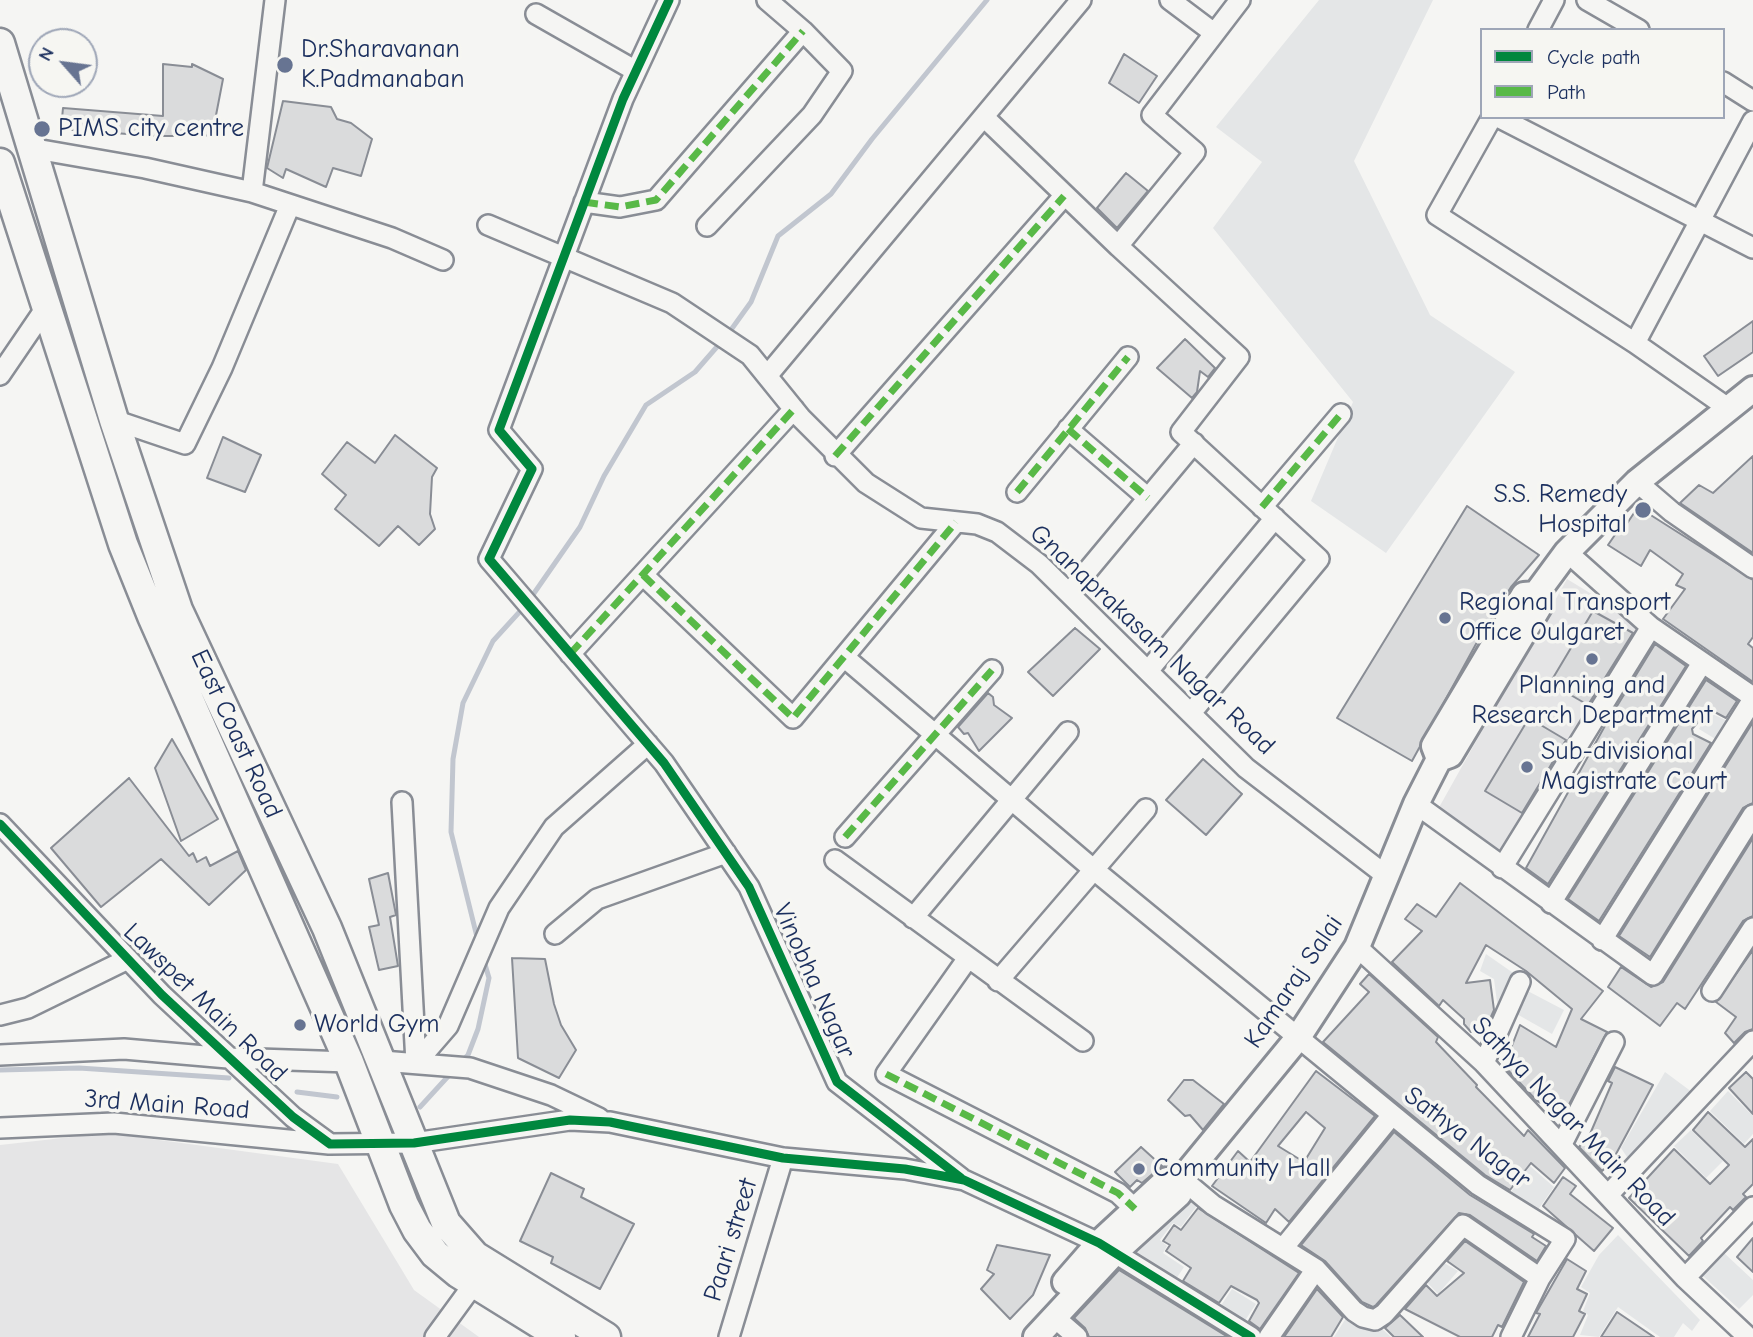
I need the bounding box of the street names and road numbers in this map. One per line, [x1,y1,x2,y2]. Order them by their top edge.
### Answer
street label: Gnanaprakasam Nagar Road [1023,518,1281,762]
street label: East Coast Road [183,645,289,823]
street label: Vinobha Nagar [766,899,862,1063]
street label: Kamaraj Salai [1238,910,1350,1054]
street label: Lawspet Main Road [117,917,293,1089]
street label: Sathya Nagar Main Road [1465,1011,1681,1233]
street label: Sathya Nagar [1398,1080,1536,1196]
street label: 3rd Main Road [83,1084,251,1126]
street label: Paari street [698,1175,764,1305]

